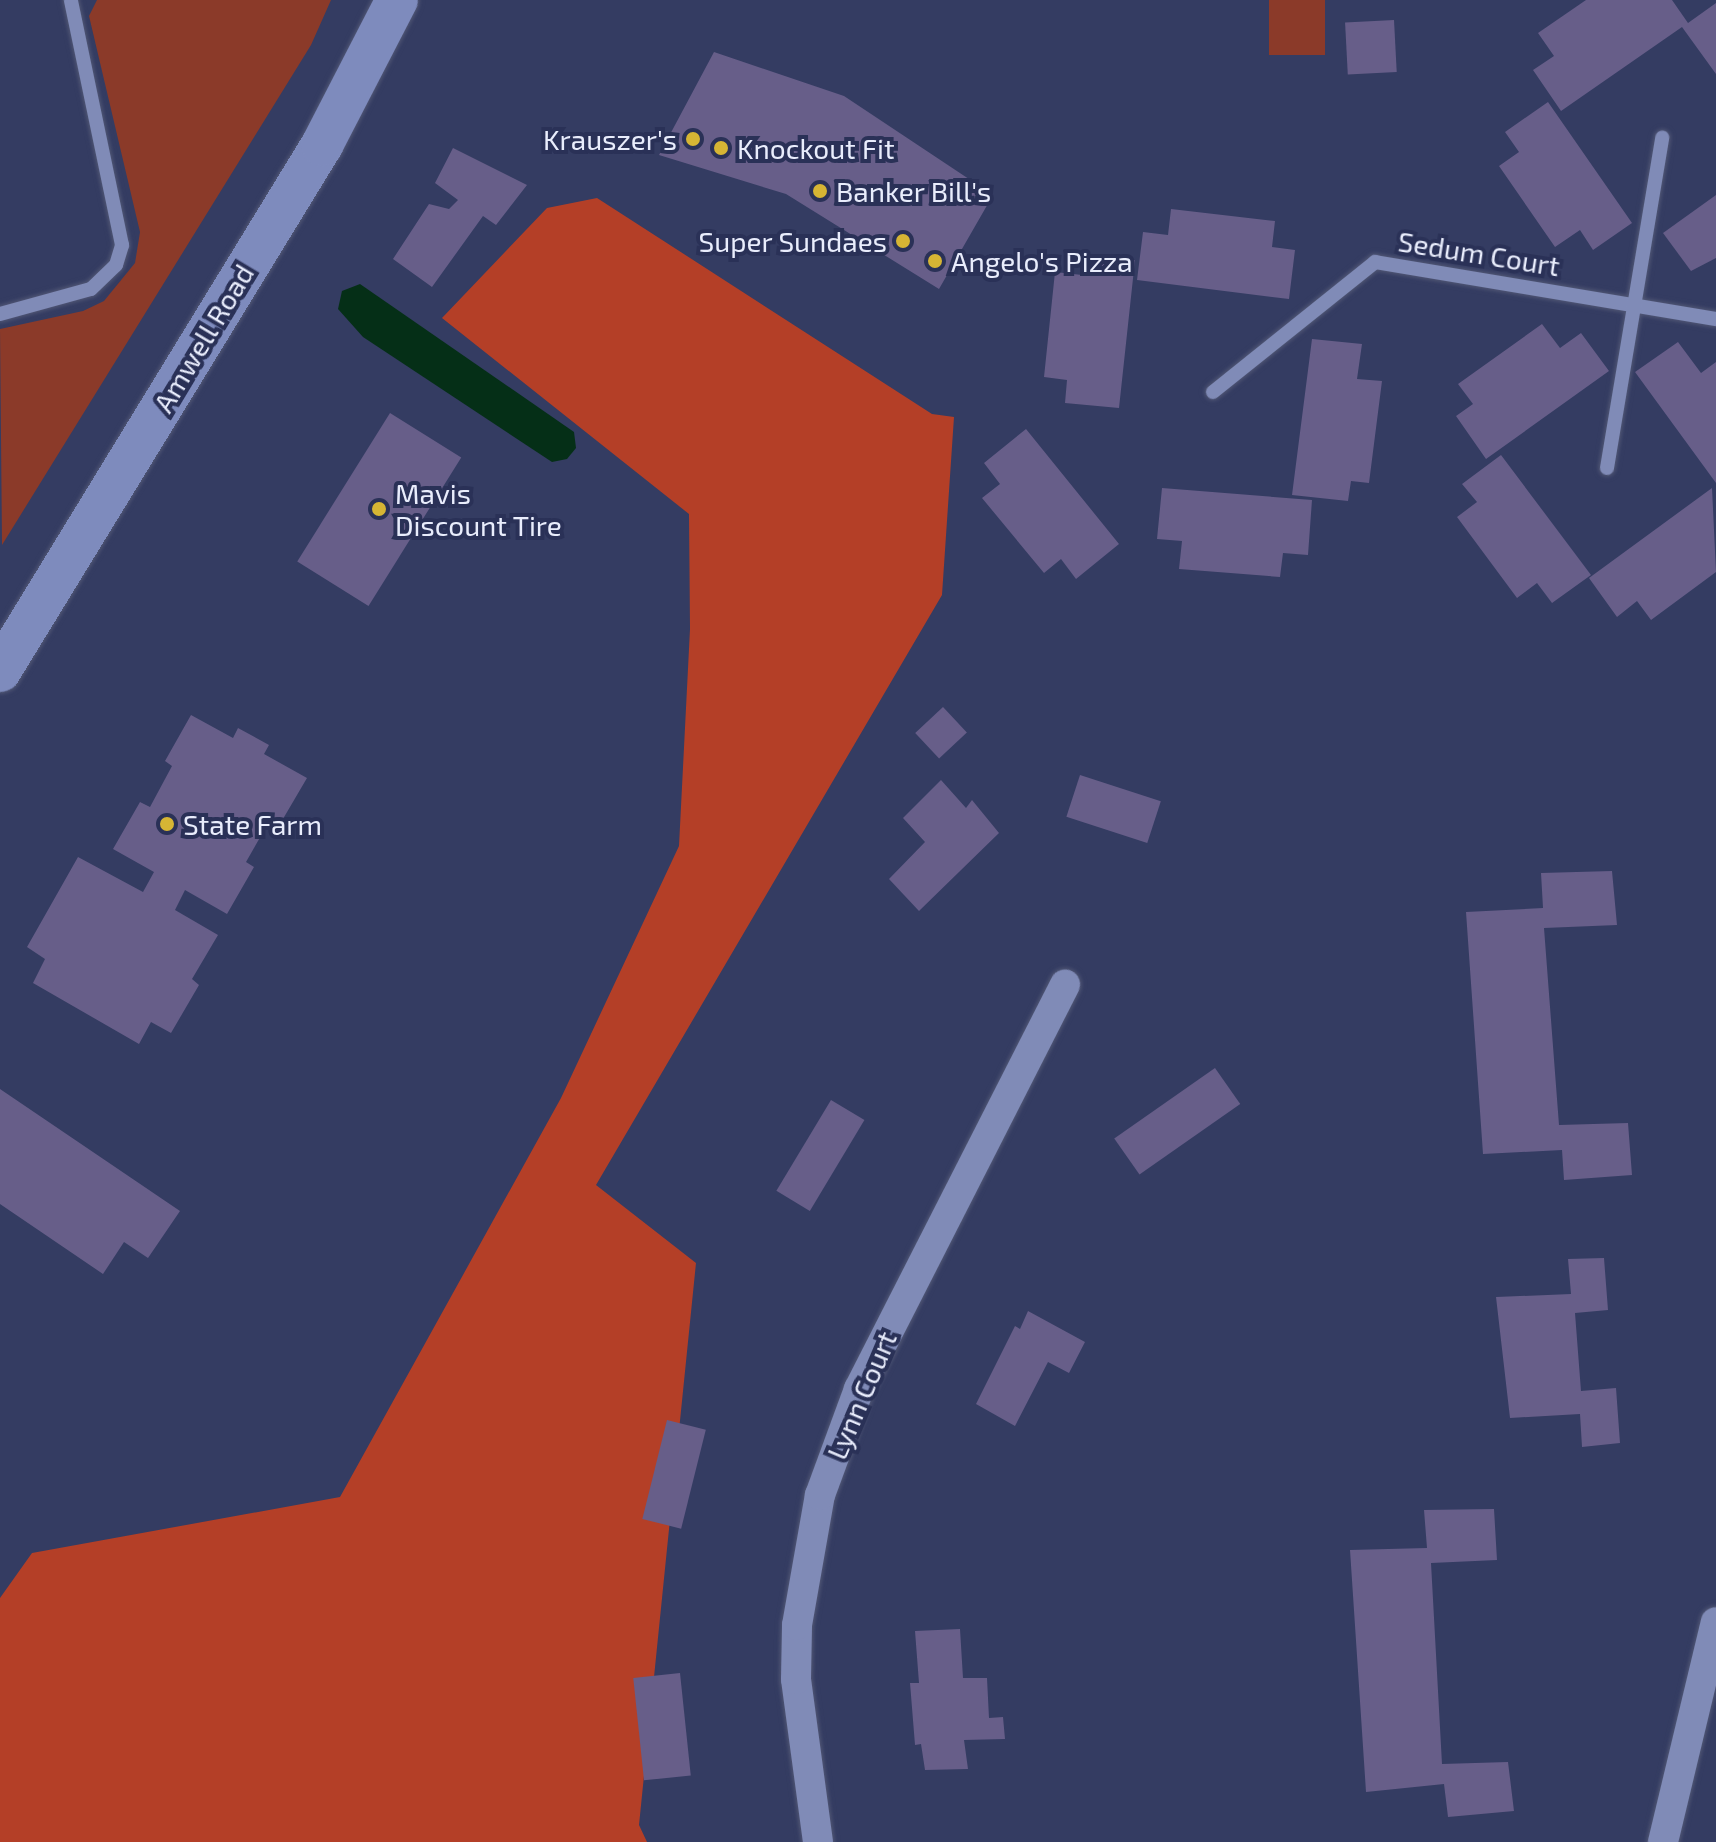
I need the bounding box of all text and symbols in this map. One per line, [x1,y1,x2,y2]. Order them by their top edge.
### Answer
place label: Krauszer's [543,122,677,156]
marker: Krauszer's [684,130,702,148]
place label: Knockout Fit [737,131,895,165]
marker: Knockout Fit [712,139,730,157]
place label: Banker Bill's [836,174,992,208]
marker: Banker Bill's [811,182,829,200]
place label: Super Sundaes [698,224,887,258]
street label: Sedum Court [1396,224,1562,282]
marker: Super Sundaes [894,232,912,250]
place label: Angelo's Pizza [951,244,1133,278]
marker: Angelo's Pizza [926,252,944,270]
street label: Amwell Road [146,258,260,418]
place label: Mavis Discount Tire [395,476,562,542]
marker: Mavis Discount Tire [370,500,388,518]
place label: State Farm [183,807,322,841]
marker: State Farm [158,815,176,833]
street label: Lynn Court [819,1326,903,1464]

